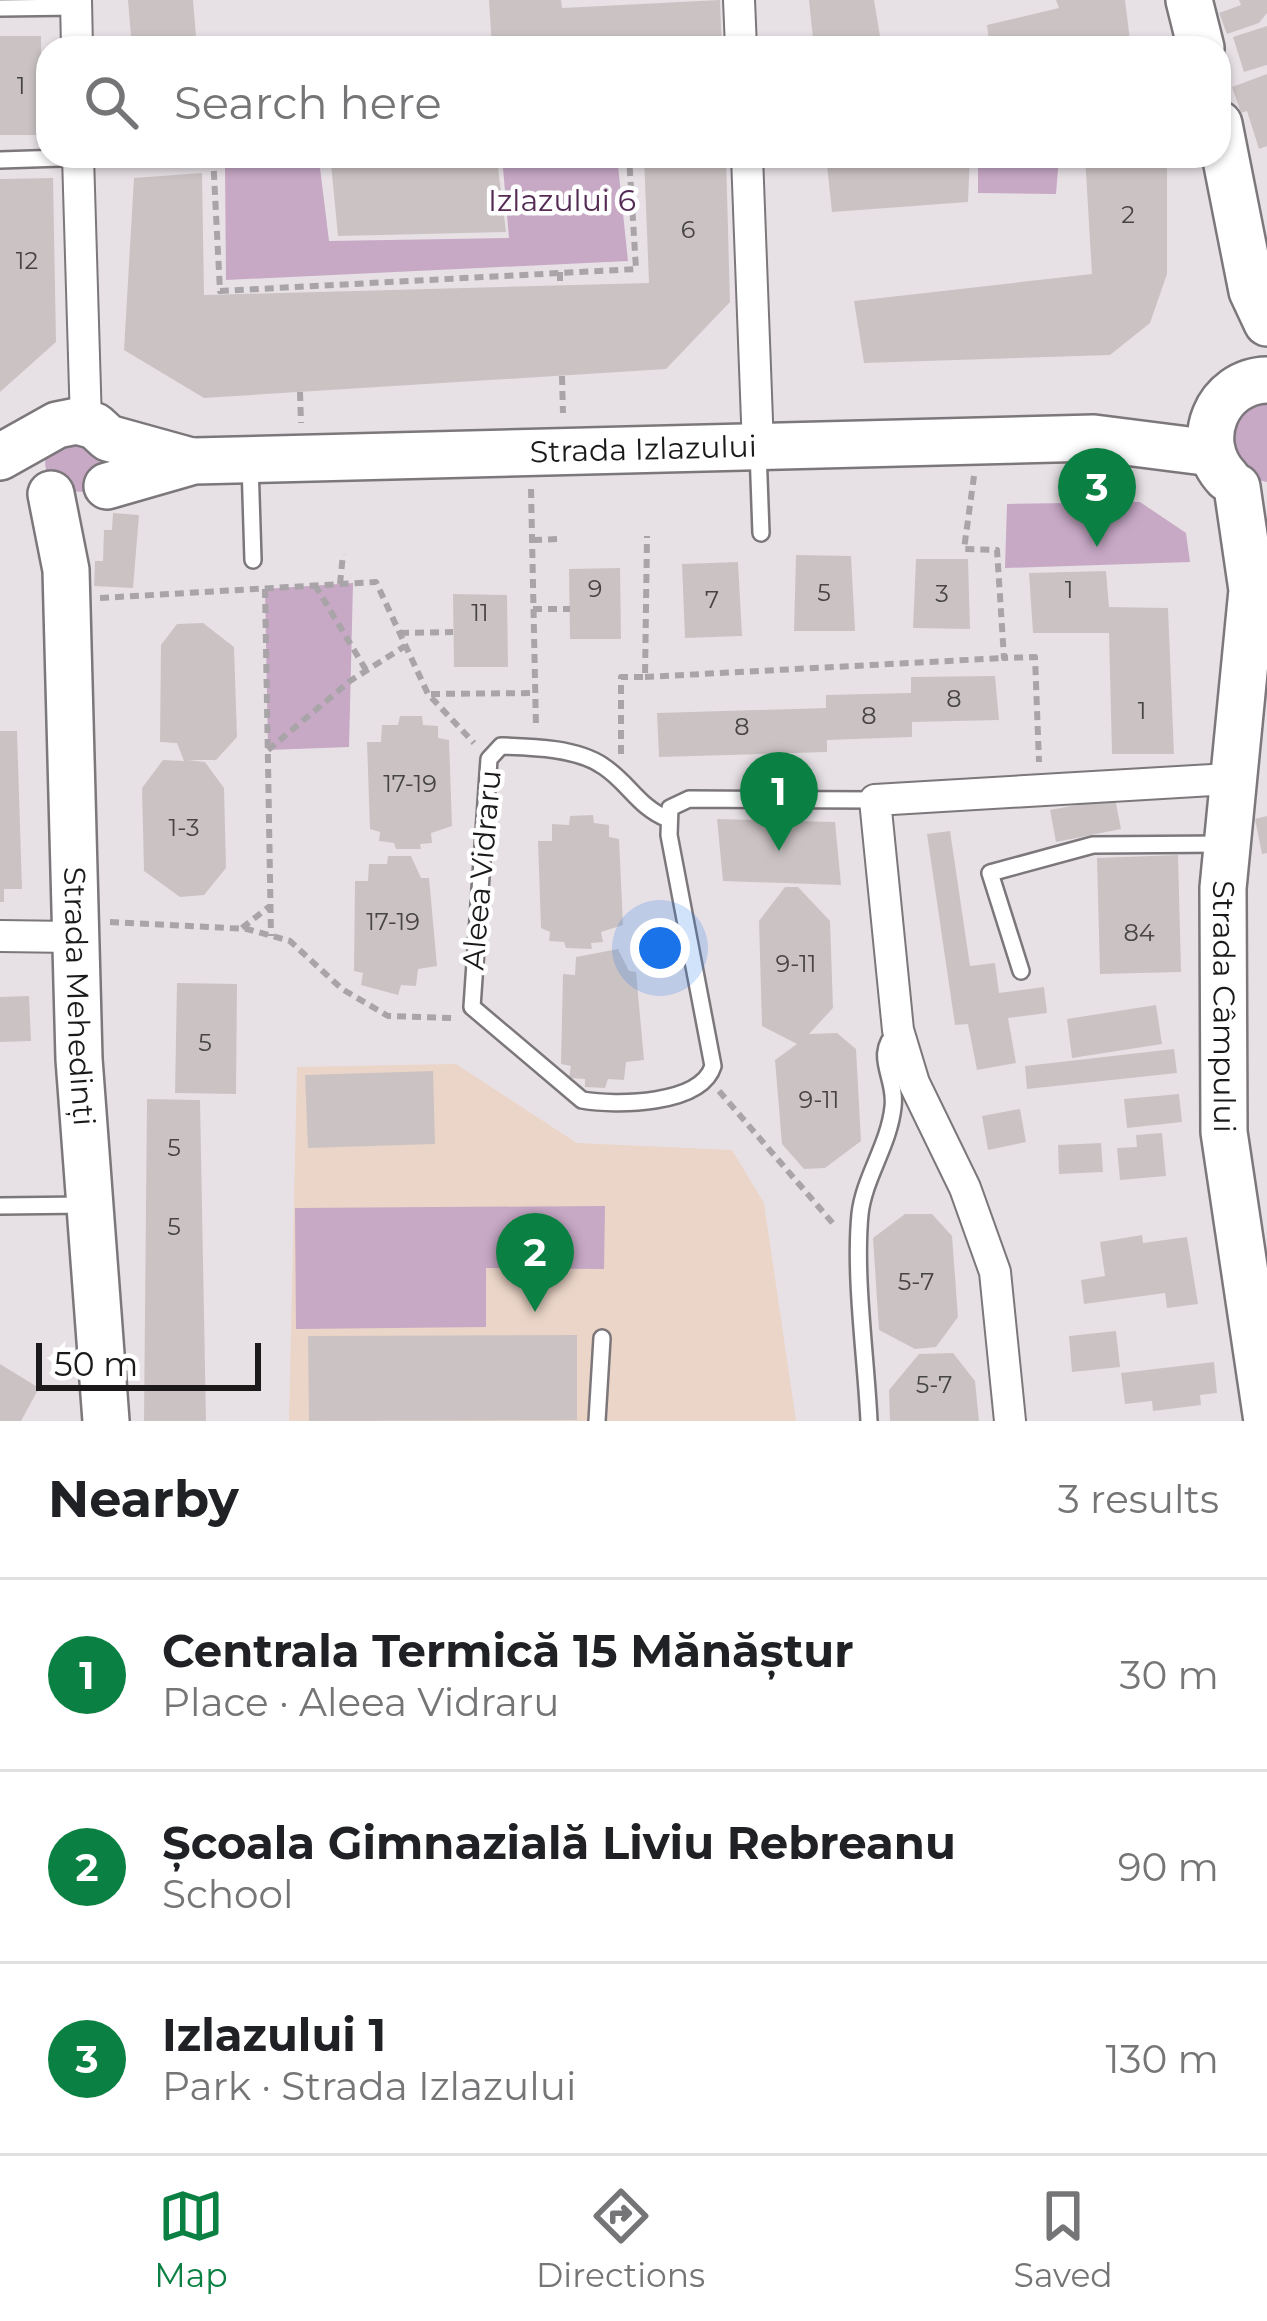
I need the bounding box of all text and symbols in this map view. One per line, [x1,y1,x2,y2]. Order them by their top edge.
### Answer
search box [36,36,1231,168]
icon: search [78,69,144,135]
house number: 1 [17,71,25,100]
text: Search here [174,75,442,130]
park label: Izlazului 6 [488,182,636,219]
house number: 2 [1121,200,1135,229]
house number: 6 [681,215,695,244]
house number: 12 [16,246,38,275]
street label: Strada Izlazului [529,428,757,470]
pin: 3 [1058,448,1136,547]
house number: 9 [588,574,602,603]
house number: 1 [1065,575,1073,604]
house number: 5 [817,578,831,607]
house number: 3 [935,579,949,608]
house number: 7 [705,585,719,614]
house number: 11 [471,598,489,627]
house number: 8 [946,684,962,713]
house number: 1 [1138,696,1146,725]
house number: 8 [861,701,877,730]
house number: 8 [734,712,750,741]
pin: 1 [740,752,818,851]
street label: Aleea Vidraru [454,768,509,971]
house number: 17-19 [383,769,437,798]
house number: 1-3 [169,813,199,842]
street label: Strada Mehedinți [56,866,103,1127]
street label: Strada Câmpului [1205,880,1243,1133]
house number: 17-19 [366,907,420,936]
your location [630,918,690,978]
house number: 84 [1123,918,1155,947]
house number: 9-11 [776,949,816,978]
house number: 5 [198,1028,212,1057]
house number: 9-11 [799,1085,839,1114]
house number: 5 [167,1133,181,1162]
house number: 5 [167,1212,181,1241]
pin: 2 [496,1213,574,1312]
house number: 5-7 [898,1267,934,1296]
scale bar [36,1337,261,1390]
text: 50 m [54,1344,138,1384]
house number: 5-7 [916,1370,952,1399]
text: Nearby [48,1468,239,1530]
text: 3 results [1058,1475,1219,1523]
text: Centrala Termică 15 Mănăștur [162,1623,854,1678]
text: 1 [79,1651,95,1699]
text: 30 m [1120,1651,1219,1699]
text: Place · Aleea Vidraru [162,1678,560,1726]
text: Școala Gimnazială Liviu Rebreanu [162,1815,956,1870]
text: 2 [75,1843,99,1891]
text: 90 m [1118,1843,1219,1891]
text: School [162,1870,293,1918]
text: Izlazului 1 [162,2007,386,2062]
text: 3 [75,2035,99,2083]
text: 130 m [1106,2035,1219,2083]
text: Park · Strada Izlazului [162,2062,576,2110]
tab: Map [154,2183,228,2295]
tab: Directions [536,2183,705,2295]
tab: Saved [1014,2183,1113,2295]

